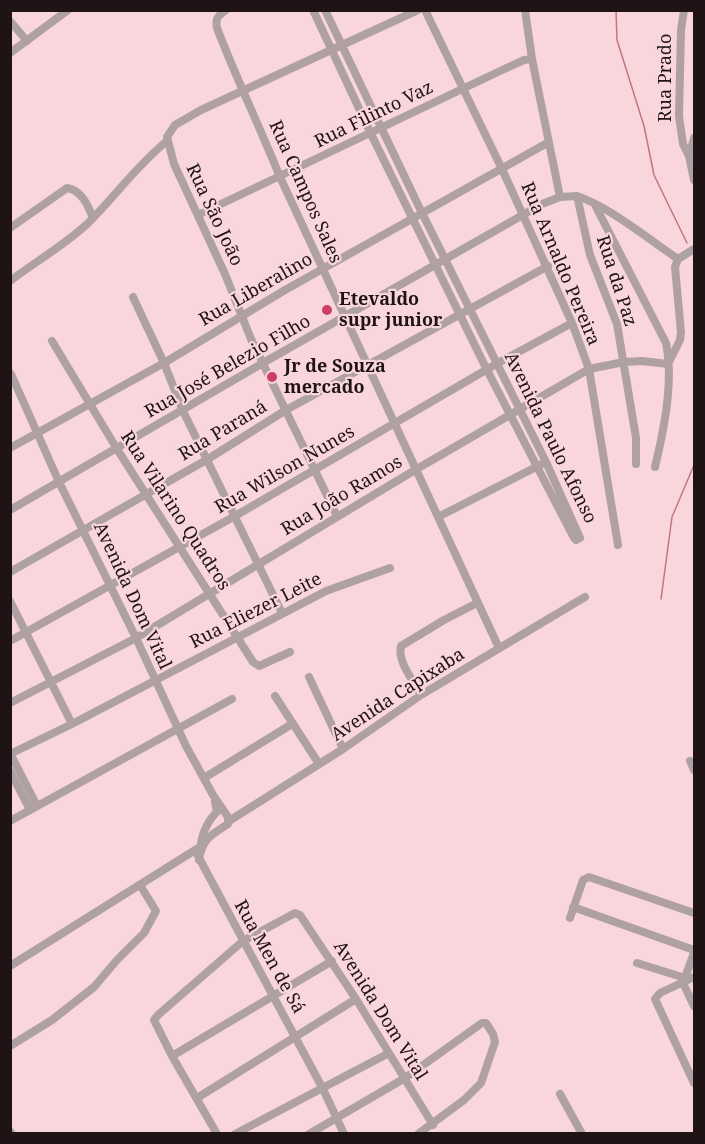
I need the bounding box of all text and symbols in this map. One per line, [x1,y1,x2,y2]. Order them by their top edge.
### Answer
street label: Rua Prado [655,34,677,122]
street label: Rua Filinto Vaz [311,77,437,153]
street label: Rua Campos Sales [264,117,346,267]
street label: Rua São João [181,160,247,270]
street label: Rua Arnaldo Pereira [516,179,604,349]
street label: Rua da Paz [591,233,641,329]
street label: Rua Liberalino [195,249,317,331]
place label: Etevaldo supr junior [339,289,442,332]
marker: Etevaldo supr junior [320,303,334,317]
street label: Rua José Belezio Filho [141,311,315,423]
street label: Avenida Paulo Afonso [499,349,601,527]
place label: Jr de Souza mercado [284,356,386,398]
marker: Jr de Souza mercado [265,370,279,384]
street label: Rua Paraná [175,396,271,466]
street label: Rua Wilson Nunes [211,421,359,519]
street label: Rua Vilarino Quadros [115,427,235,595]
street label: Rua João Ramos [277,451,407,541]
street label: Avenida Dom Vital [88,519,176,673]
street label: Rua Eliezer Leite [187,569,325,653]
street label: Avenida Capixaba [327,644,469,746]
street label: Rua Men de Sá [229,897,309,1017]
street label: Avenida Dom Vital [328,937,432,1085]

